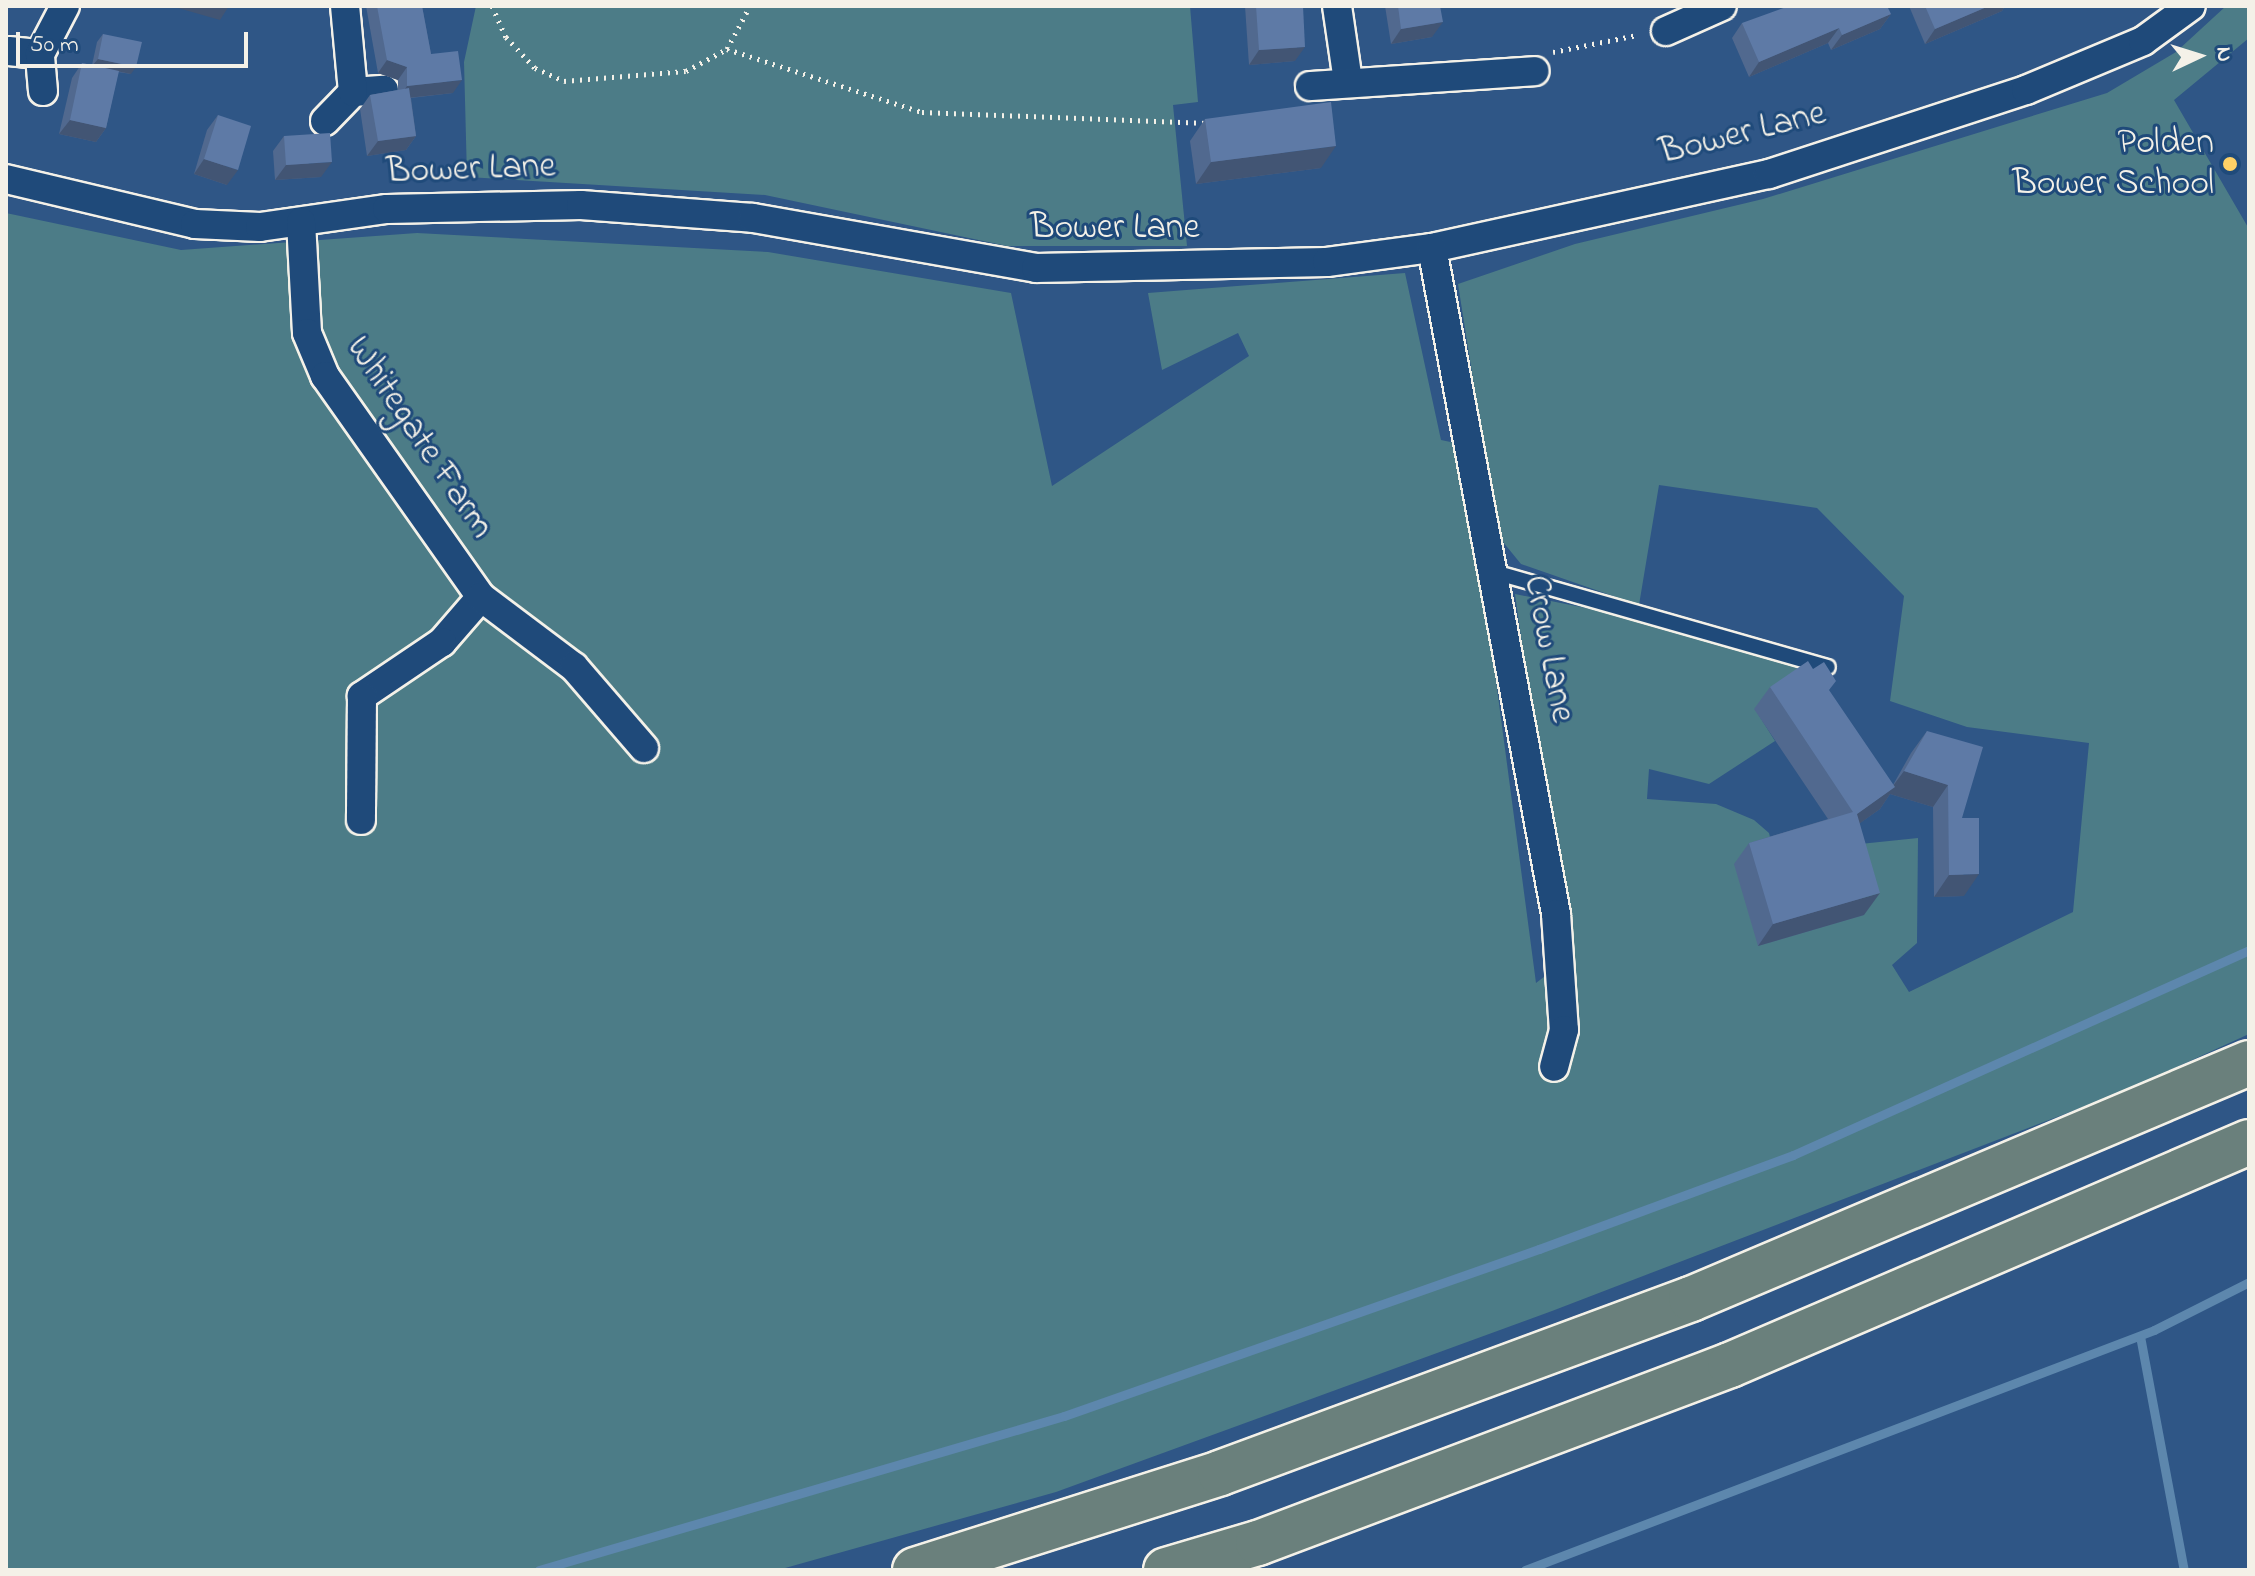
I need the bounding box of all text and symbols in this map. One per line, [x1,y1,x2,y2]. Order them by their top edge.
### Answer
scale bar [20,16,252,66]
north arrow [2159,16,2239,96]
text: 50 m [30,28,79,63]
text: N [2206,46,2239,63]
street label: Bower Lane [1656,93,1830,175]
place label: Polden Bower School [2013,121,2214,206]
street label: Bower Lane [386,145,556,195]
marker: Polden Bower School [2221,155,2239,173]
street label: Bower Lane [1030,207,1200,251]
street label: Whitegate Farm [336,329,502,547]
street label: Crow Lane [1513,572,1583,726]

